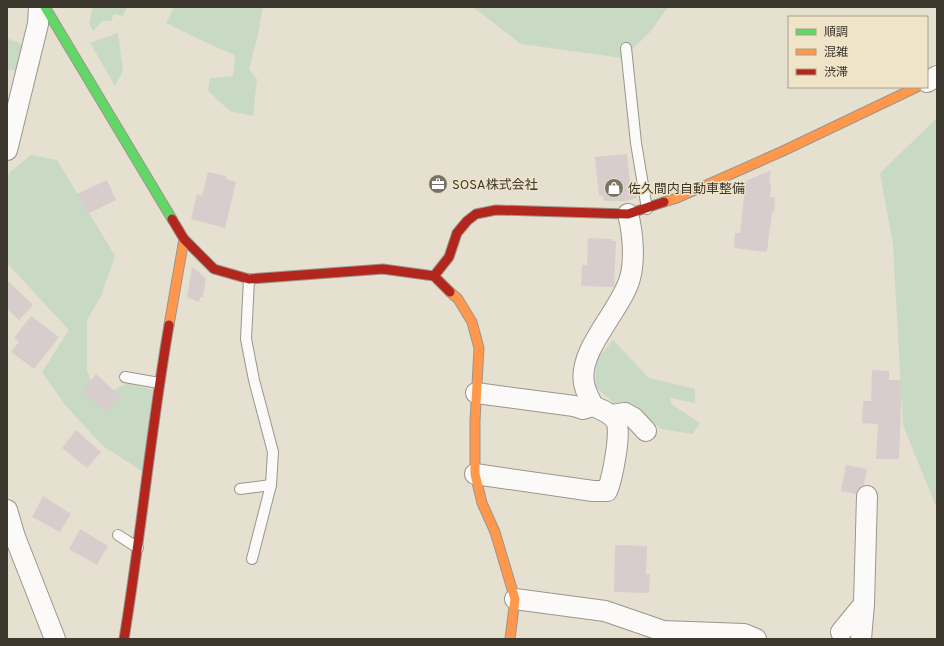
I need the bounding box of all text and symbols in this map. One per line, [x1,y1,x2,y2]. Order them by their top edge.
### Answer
legend [788,16,928,88]
text: 順調 [824,25,848,41]
text: 混雑 [824,45,848,61]
text: 渋滞 [824,65,848,81]
office icon: SOSA株式会社 [427,173,449,195]
shop icon: 佐久間内自動車整備 [603,177,625,199]
place label: SOSA株式会社 [452,178,538,194]
place label: 佐久間内自動車整備 [628,181,745,198]

